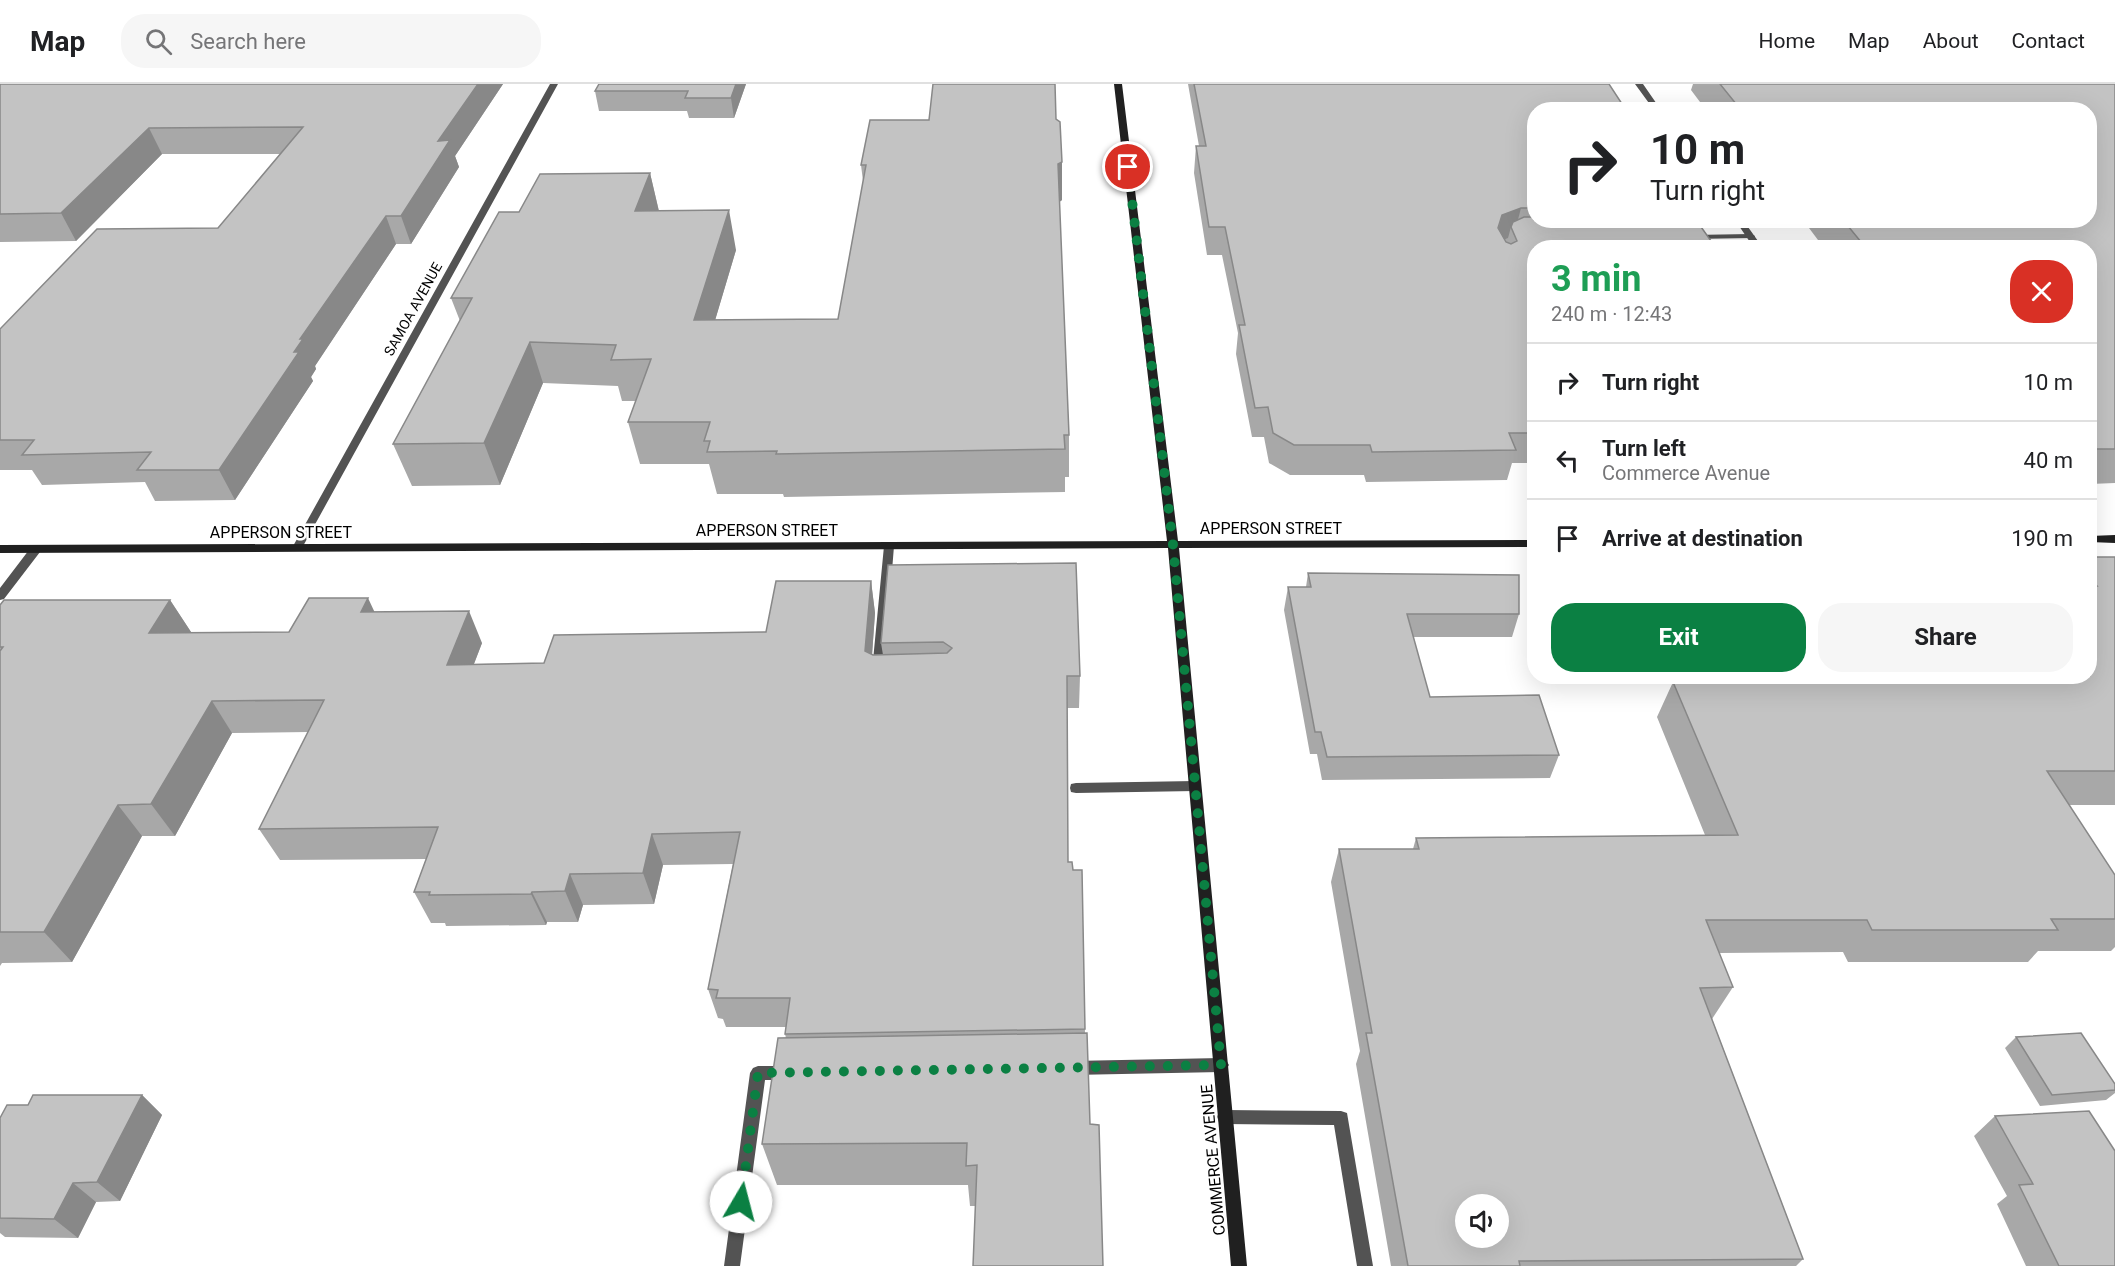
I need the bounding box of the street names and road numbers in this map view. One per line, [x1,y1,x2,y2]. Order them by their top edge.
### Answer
street label: SAMOA AVENUE [381,260,445,358]
street label: APPERSON STREET [1200,519,1343,538]
street label: APPERSON STREET [696,521,839,540]
street label: APPERSON STREET [210,523,353,542]
street label: COMMERCE AVENUE [1197,1084,1229,1236]

